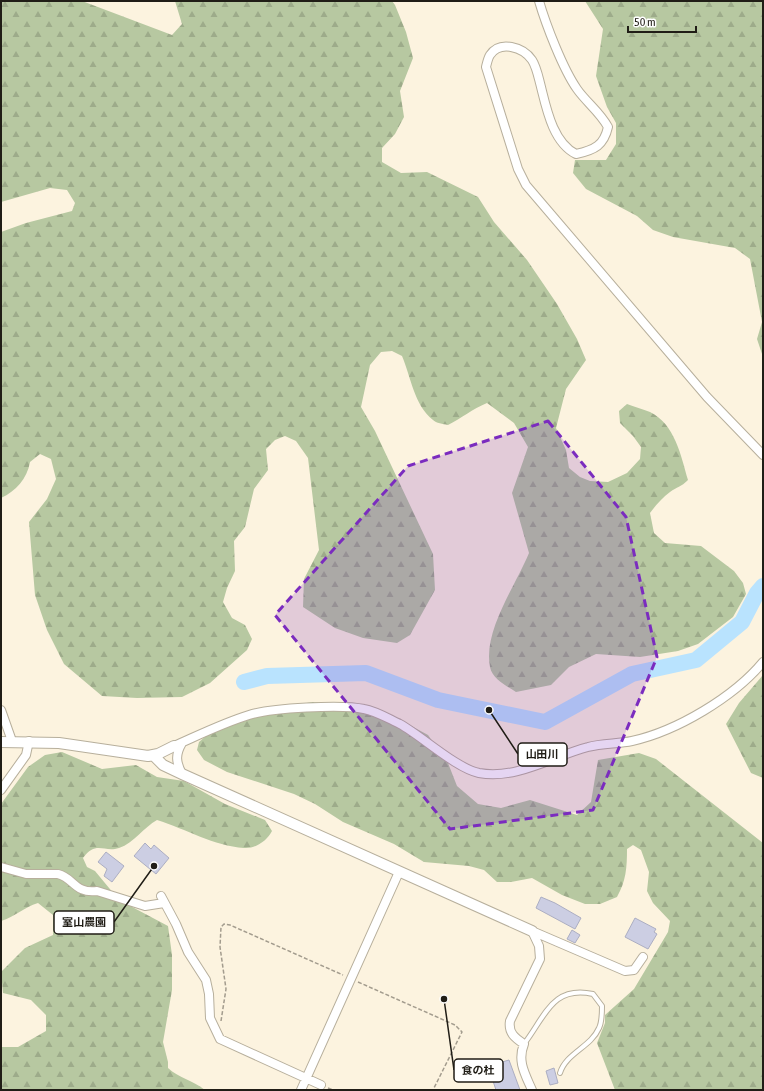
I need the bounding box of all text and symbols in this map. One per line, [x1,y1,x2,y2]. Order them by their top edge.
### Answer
scale bar [628,8,696,34]
text: 50 m [634,15,656,29]
callout: 山田川 [518,743,567,766]
text: 山田川 [526,748,559,760]
callout: 室山農園 [54,911,114,934]
text: 室山農園 [62,916,106,928]
callout: 食の杜 [454,1059,503,1082]
text: 食の杜 [462,1064,495,1076]

